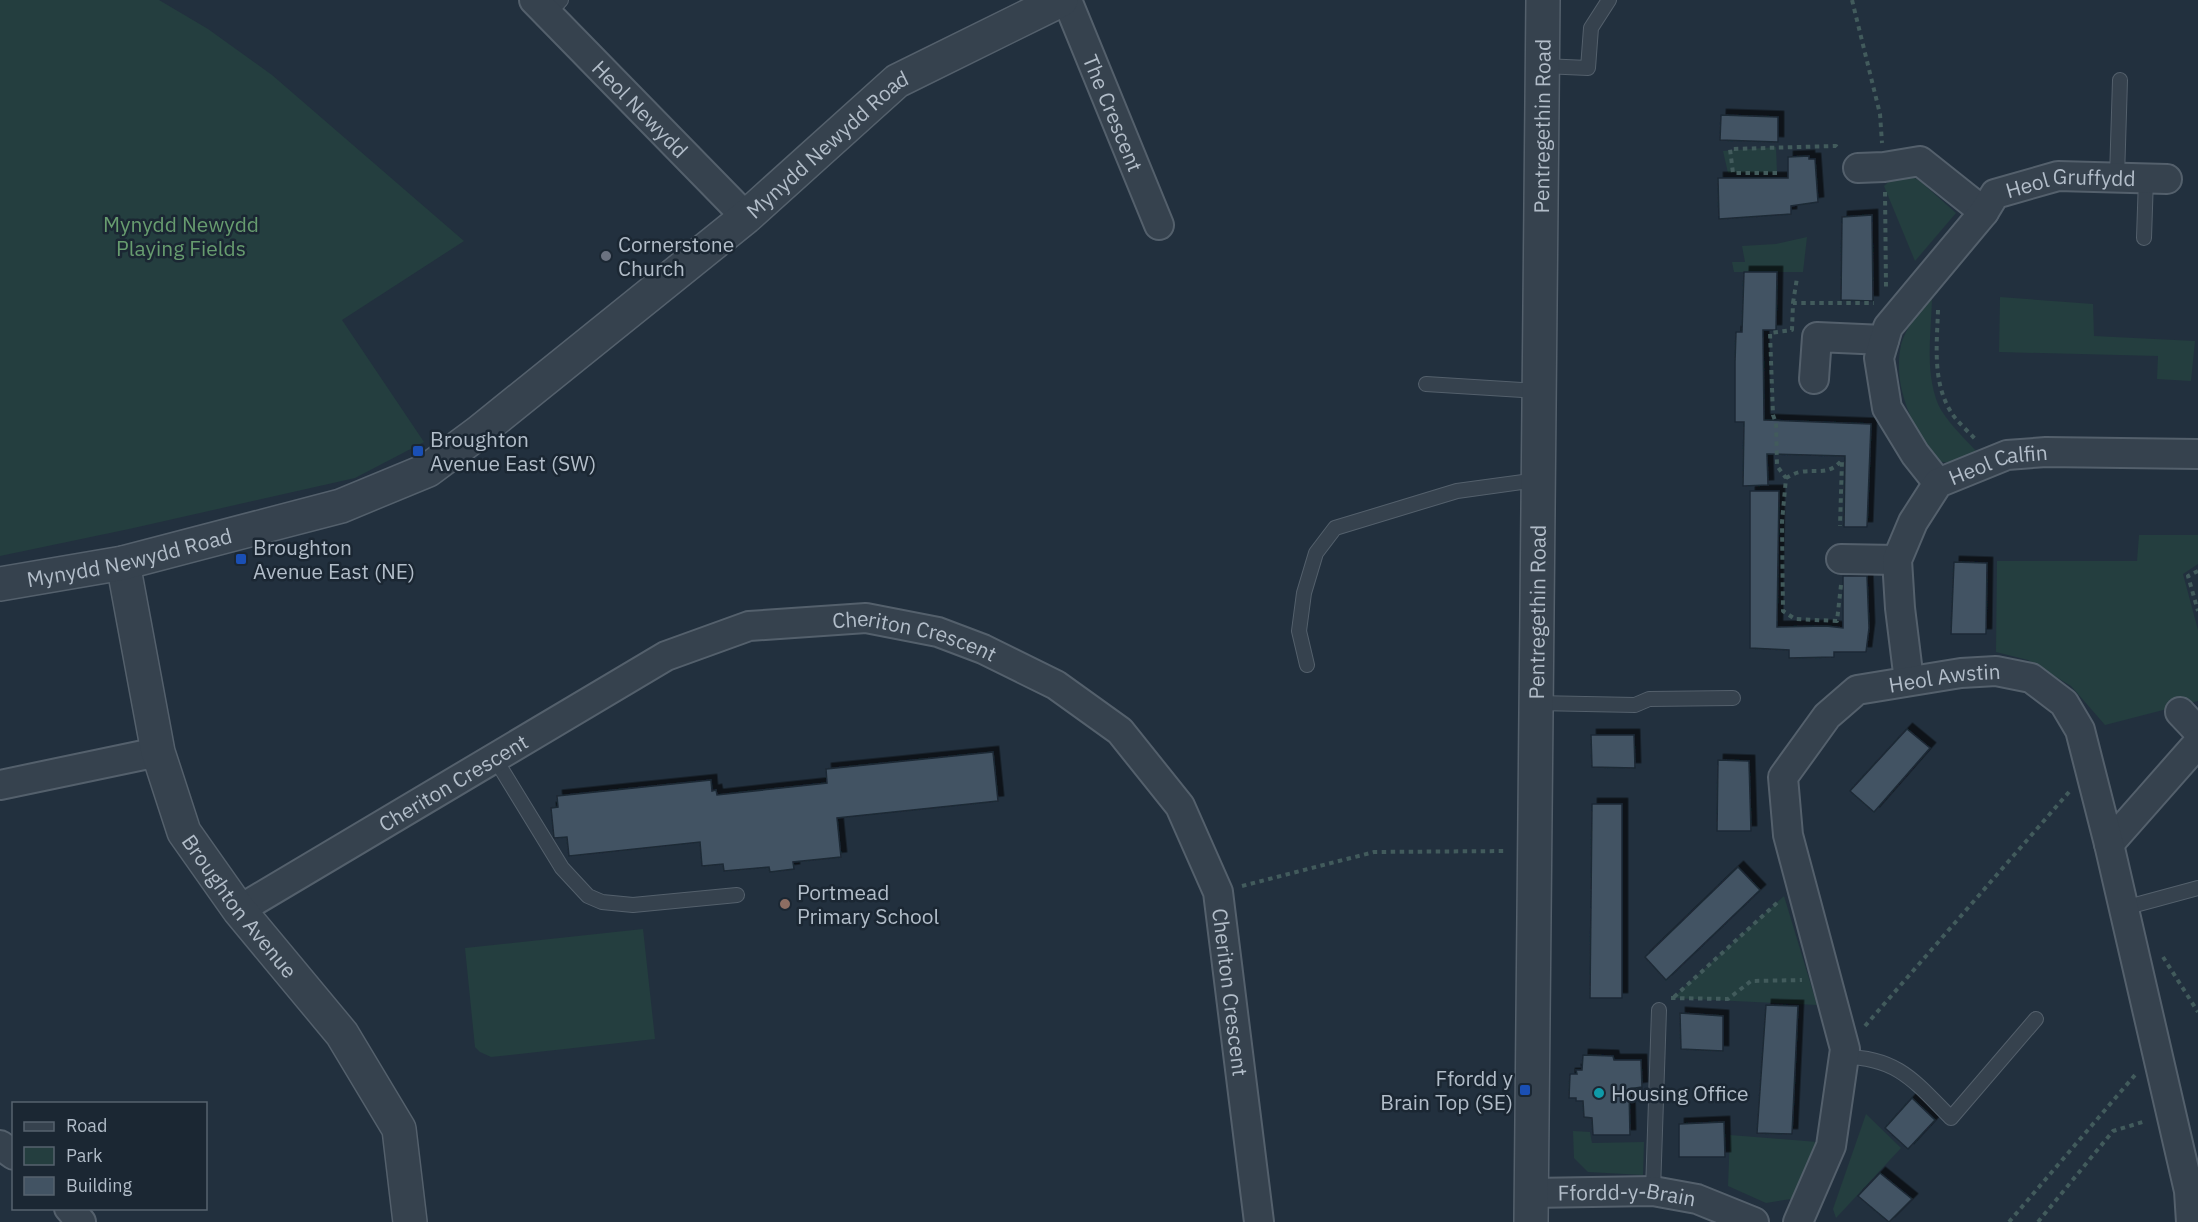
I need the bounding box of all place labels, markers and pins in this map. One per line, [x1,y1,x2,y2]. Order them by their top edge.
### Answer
place label: Cornerstone Church [618,230,734,282]
marker: Cornerstone Church [599,249,613,263]
place label: Broughton Avenue East (SW) [430,425,596,477]
marker: Broughton Avenue East (SW) [411,444,425,458]
place label: Broughton Avenue East (NE) [253,533,415,585]
marker: Broughton Avenue East (NE) [234,552,248,566]
place label: Portmead Primary School [797,878,940,930]
marker: Portmead Primary School [778,897,792,911]
place label: Ffordd y Brain Top (SE) [1380,1064,1514,1116]
place label: Housing Office [1611,1079,1749,1107]
marker: Ffordd y Brain Top (SE) [1518,1083,1532,1097]
marker: Housing Office [1592,1086,1606,1100]

